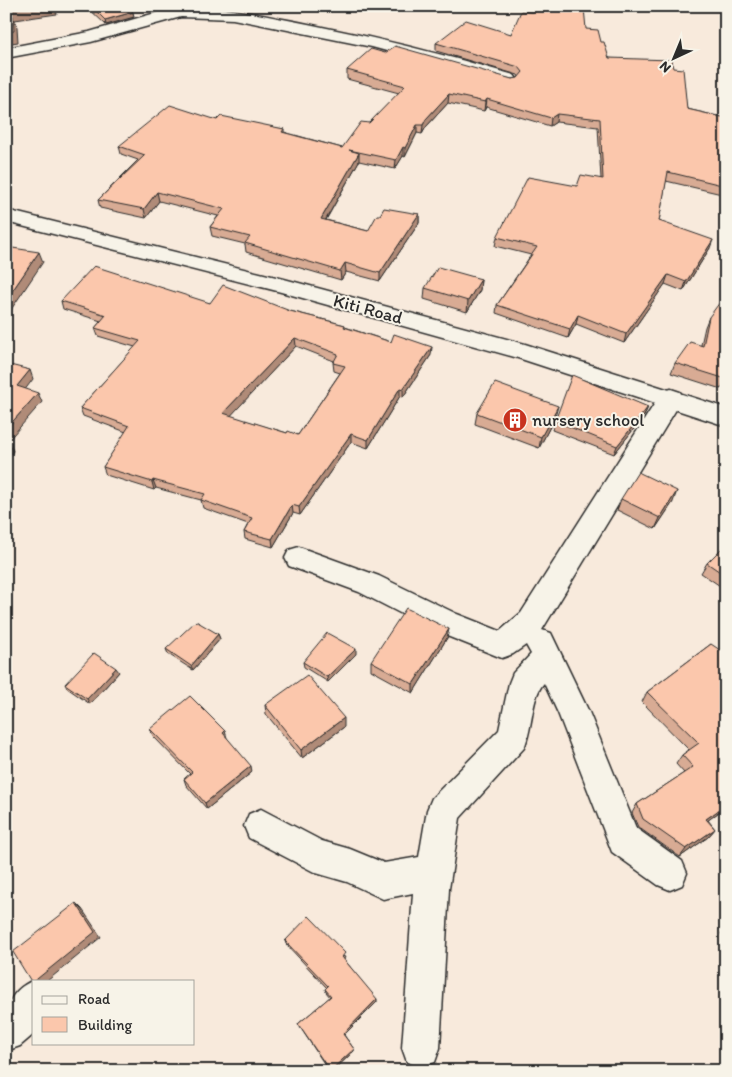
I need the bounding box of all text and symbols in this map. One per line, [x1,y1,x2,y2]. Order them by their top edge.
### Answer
north arrow [650,32,700,82]
text: N [656,58,675,76]
street label: Kiti Road [331,289,405,329]
building icon: nursery school [502,407,528,433]
place label: nursery school [532,409,644,431]
legend [32,980,195,1044]
text: Road [78,990,111,1008]
text: Building [78,1016,132,1034]

